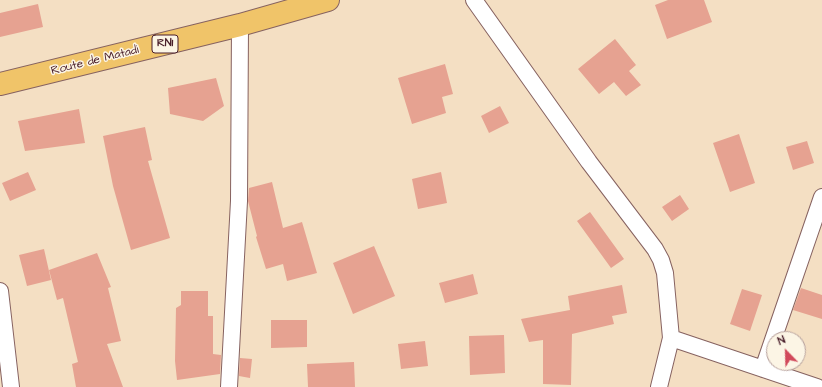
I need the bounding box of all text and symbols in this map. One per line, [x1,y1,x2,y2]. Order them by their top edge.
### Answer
road number: RN1 [152,35,178,53]
street label: Route de Matadi [50,43,140,79]
north arrow [766,331,806,371]
text: N [775,332,788,349]

